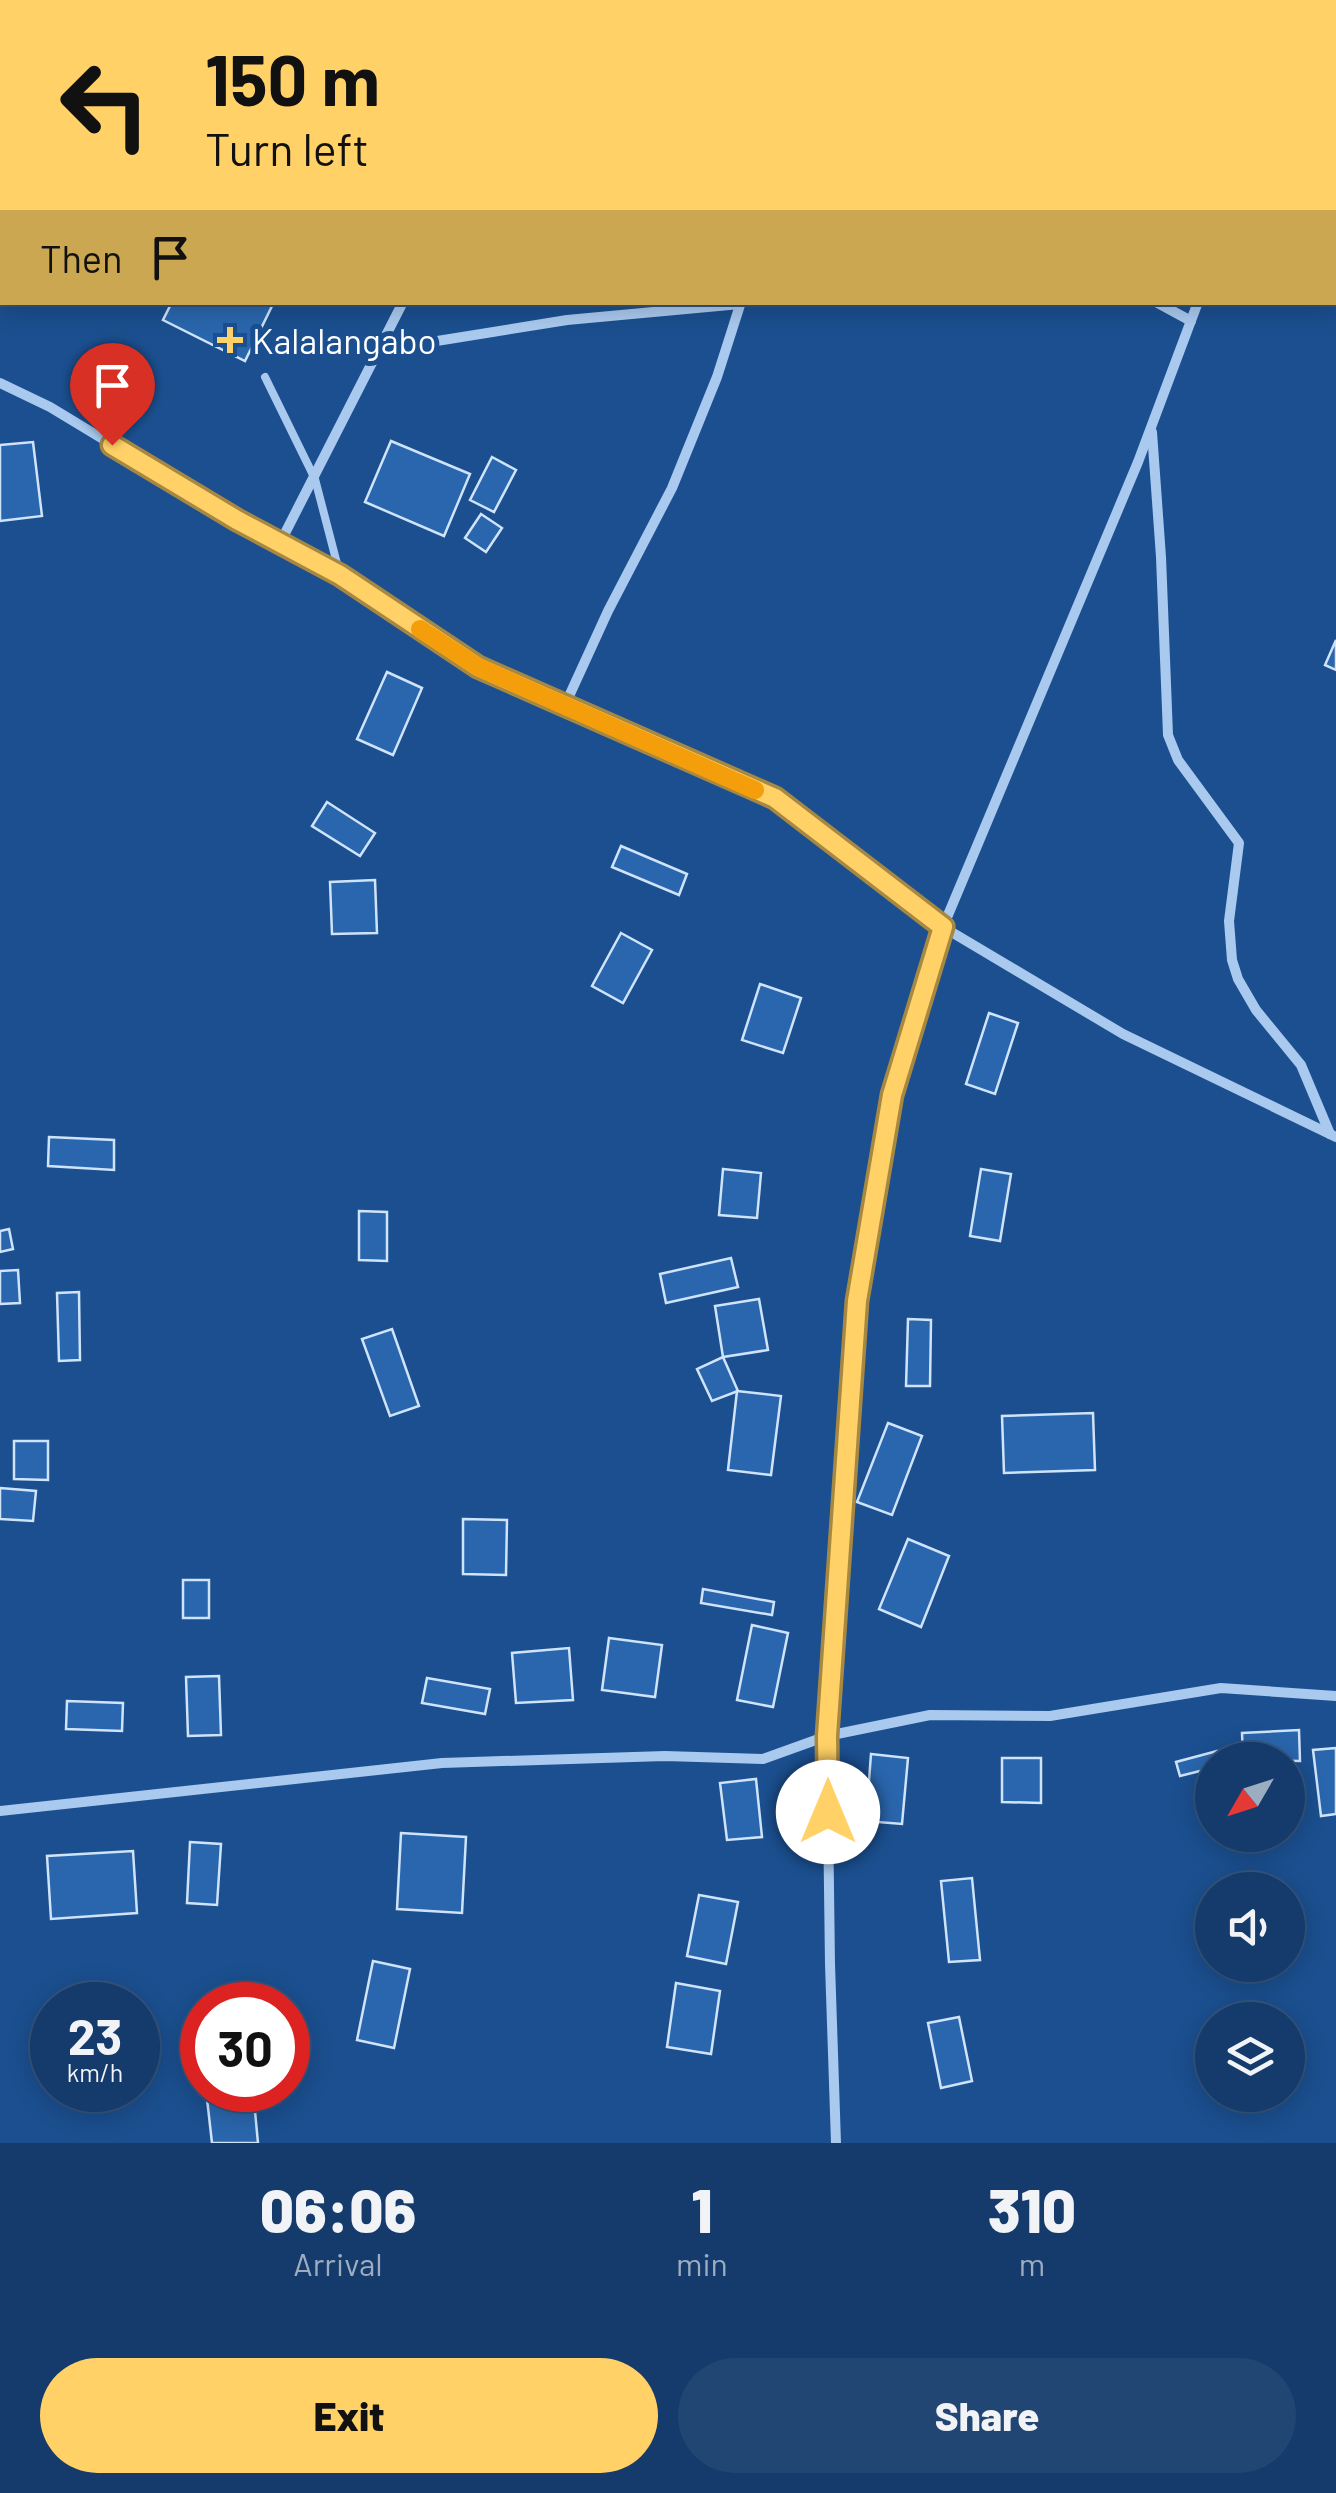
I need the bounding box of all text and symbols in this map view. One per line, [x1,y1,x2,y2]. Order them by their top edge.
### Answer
text: 150 m [205,36,380,120]
icon: left [40,40,170,170]
text: Turn left [205,121,369,175]
icon: arrive [143,230,198,285]
text: Then [40,235,123,281]
place label: Kalalangabo [252,319,437,361]
marker: Kalalangabo [217,327,243,353]
pin [70,343,155,446]
icon: arrive [85,358,140,413]
north arrow [1195,1742,1305,1852]
map controls [1195,1742,1305,2112]
position arrow [776,1760,880,1864]
button: sound [1195,1872,1305,1982]
speed limit sign: 30 [180,1982,310,2112]
button: layers [1195,2002,1305,2112]
text: 23 [68,2005,122,2065]
text: km/h [67,2057,123,2087]
text: 06:06 [260,2173,416,2245]
text: 1 [691,2173,713,2245]
text: 310 [988,2173,1076,2245]
text: Arrival [293,2244,383,2282]
text: min [676,2244,728,2282]
text: m [1019,2244,1045,2282]
button: Exit [40,2358,658,2473]
button: Share [678,2358,1296,2473]

